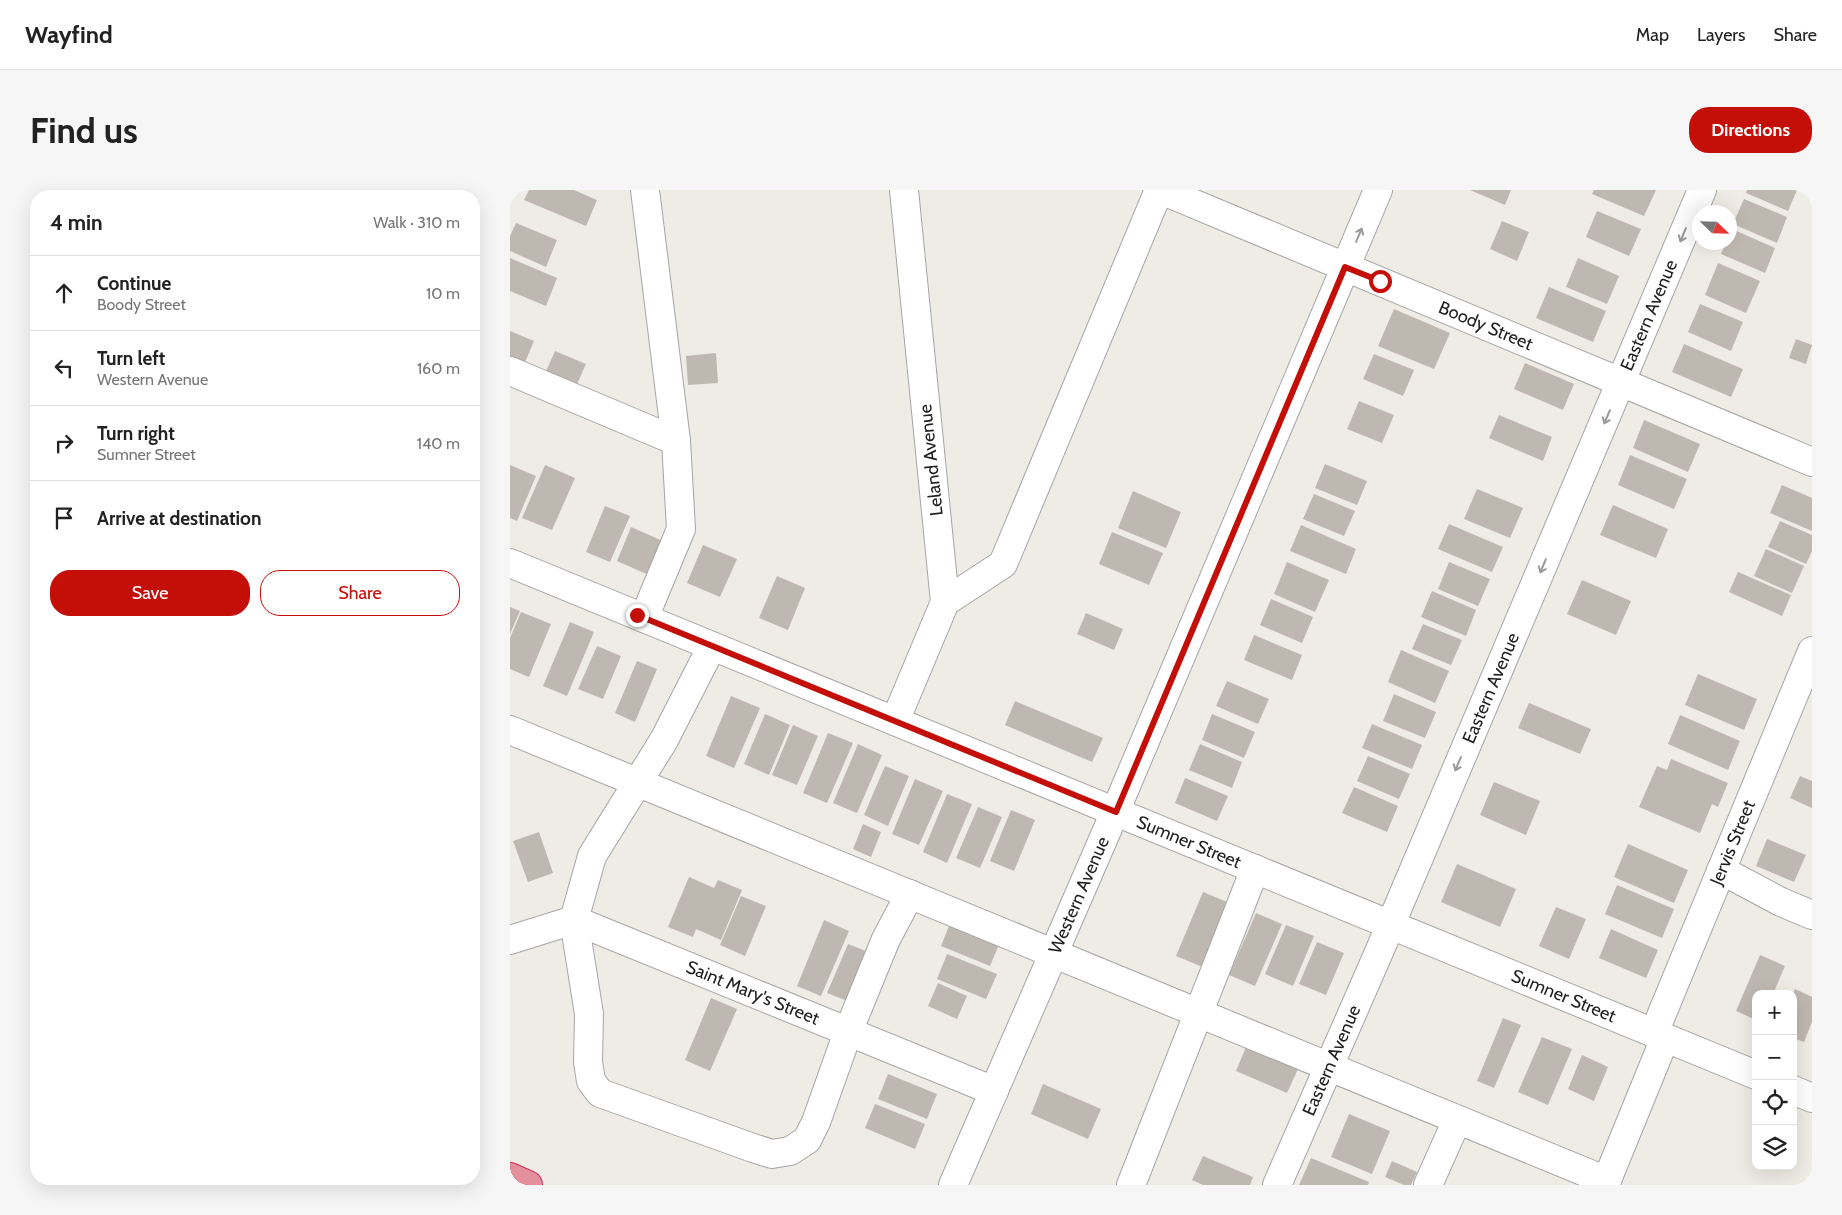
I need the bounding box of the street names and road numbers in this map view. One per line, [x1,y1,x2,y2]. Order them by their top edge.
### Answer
street label: Eastern Avenue [1616,256,1682,374]
street label: Boody Street [1435,296,1536,355]
street label: Leland Avenue [914,403,948,517]
street label: Eastern Avenue [1458,629,1524,747]
street label: Jervis Street [1705,797,1760,889]
street label: Sumner Street [1133,811,1244,873]
street label: Western Avenue [1044,833,1114,957]
street label: Saint Mary's Street [683,956,822,1030]
street label: Sumner Street [1508,965,1619,1027]
street label: Eastern Avenue [1298,1002,1365,1119]

